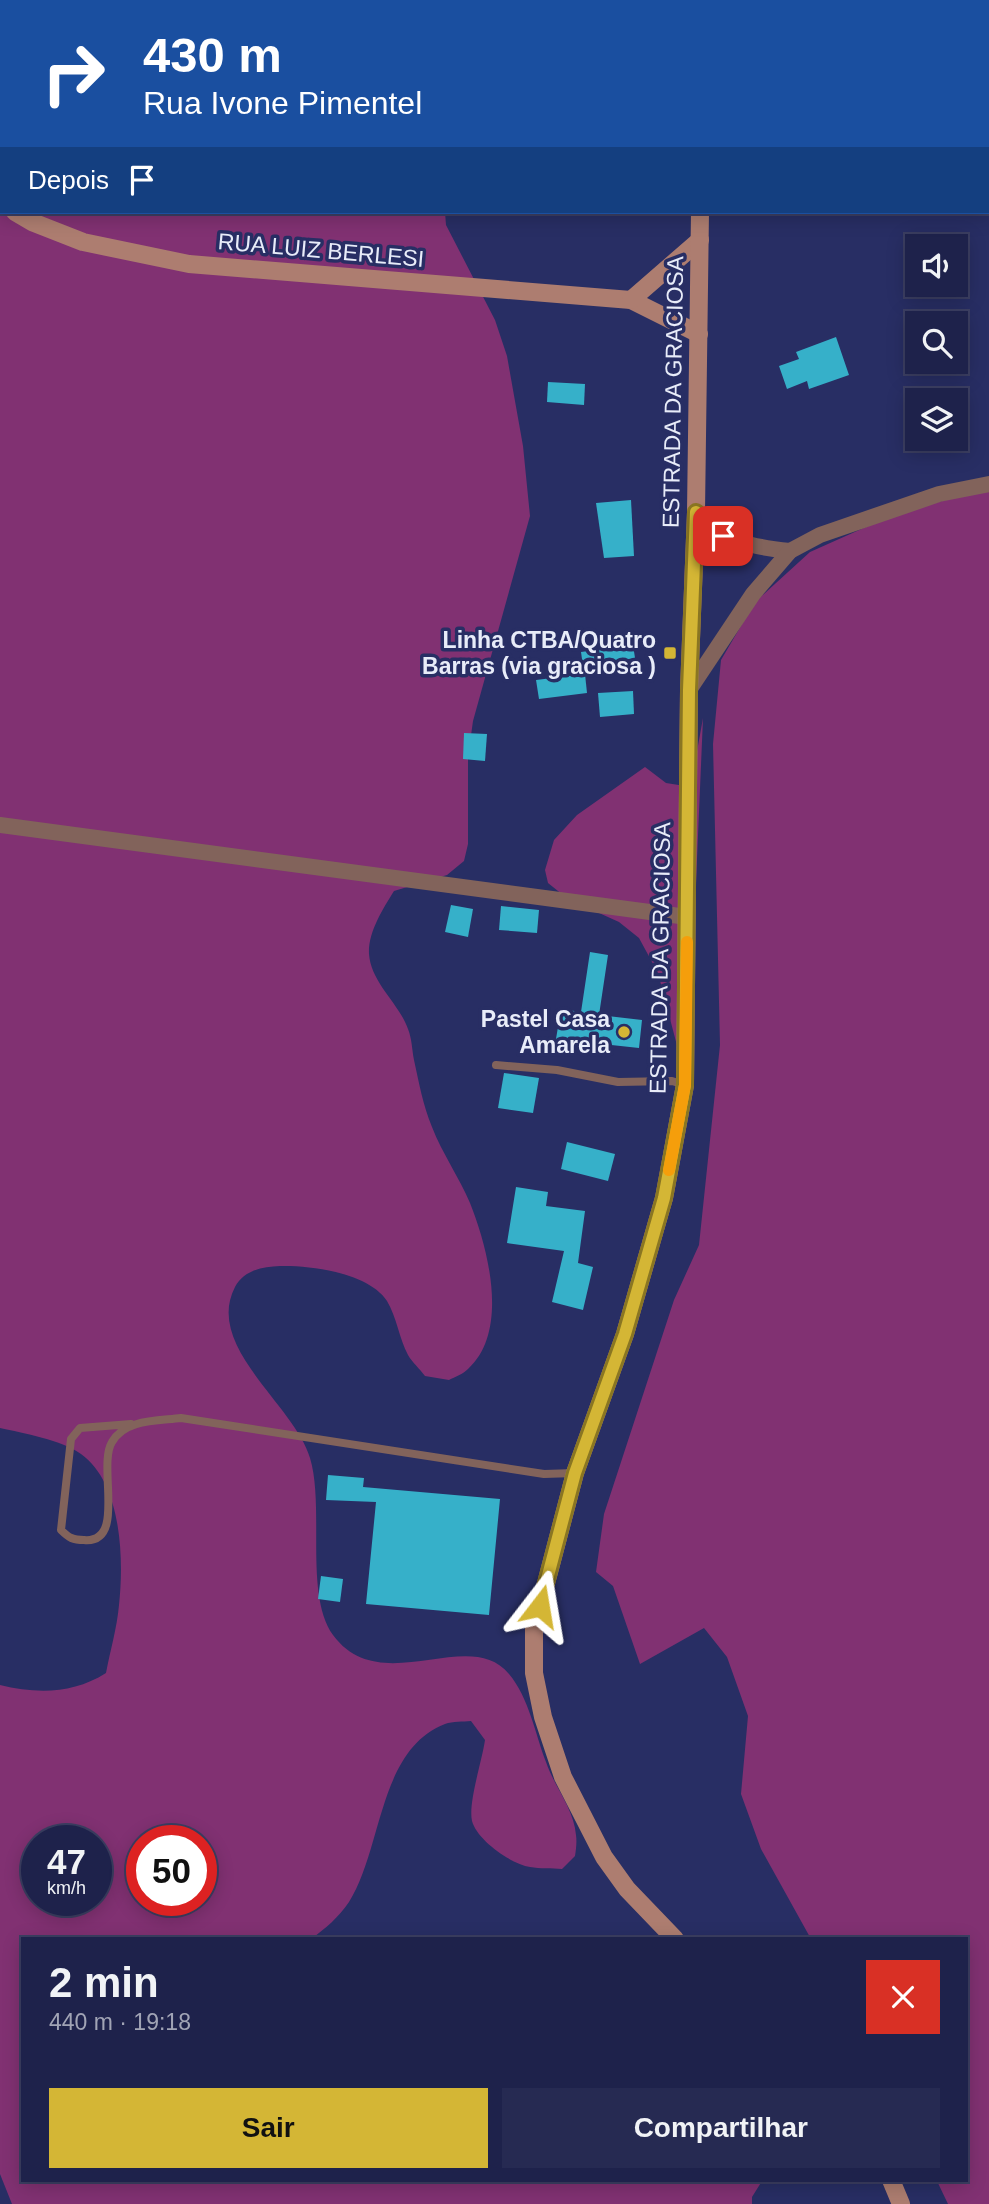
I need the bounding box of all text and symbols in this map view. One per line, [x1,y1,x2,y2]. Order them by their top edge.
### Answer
icon: right [28,28,119,119]
text: 430 m [143,28,282,82]
text: Rua Ivone Pimentel [143,85,422,121]
icon: arrive [123,161,161,199]
text: Depois [28,165,109,195]
street label: RUA LUIZ BERLESI [217,228,425,272]
map controls [905,234,968,451]
button: sound [905,234,968,297]
street label: ESTRADA DA GRACIOSA [658,255,688,528]
button: search [905,311,968,374]
button: layers [905,388,968,451]
pin [693,506,753,566]
icon: arrive [704,517,742,555]
place label: Linha CTBA/Quatro Barras (via graciosa ) [422,627,656,679]
marker: Linha CTBA/Quatro Barras (via graciosa ) [662,645,678,661]
street label: ESTRADA DA GRACIOSA [645,821,675,1094]
place label: Pastel Casa Amarela [481,1006,610,1058]
marker: Pastel Casa Amarela [616,1024,632,1040]
position arrow [503,1569,577,1643]
speed limit sign: 50 [126,1825,217,1916]
text: 47 [47,1842,86,1881]
text: km/h [47,1878,86,1898]
text: 2 min [49,1959,159,2006]
button: close [866,1960,940,2034]
text: 440 m · 19:18 [49,2009,191,2035]
button: Sair [49,2088,488,2168]
button: Compartilhar [502,2088,940,2168]

